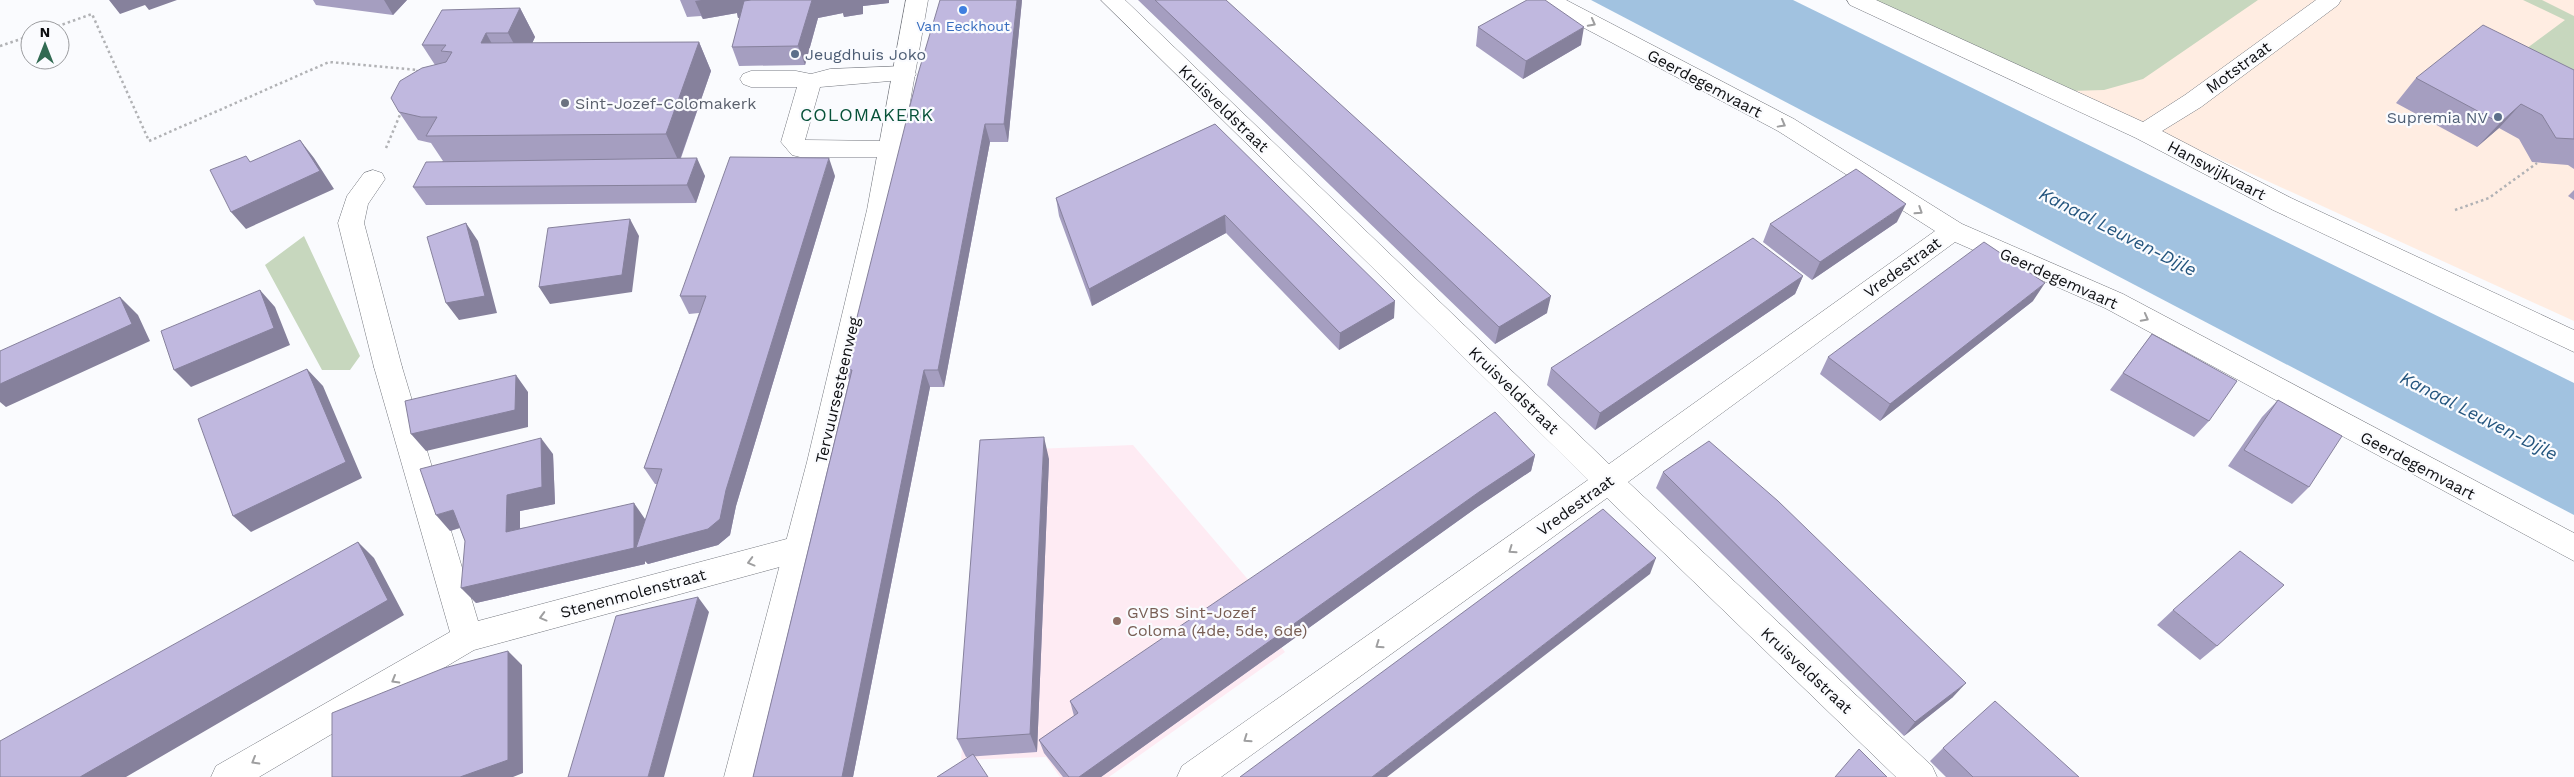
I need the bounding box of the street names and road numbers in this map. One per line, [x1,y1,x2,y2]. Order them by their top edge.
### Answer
street label: Motstraat [2202,37,2275,97]
street label: Geerdegemvaart [1644,45,1766,122]
street label: Kruisveldstraat [1175,61,1273,156]
street label: Hanswijkvaart [2164,137,2269,204]
street label: Vredestraat [1860,233,1945,302]
street label: Geerdegemvaart [1997,244,2121,313]
street label: Tervuursesteenweg [811,315,864,465]
street label: Kruisveldstraat [1465,343,1563,438]
street label: Geerdegemvaart [2357,427,2479,504]
street label: Vredestraat [1533,471,1618,540]
street label: Stenenmolenstraat [558,565,708,622]
street label: Kruisveldstraat [1757,623,1856,718]

